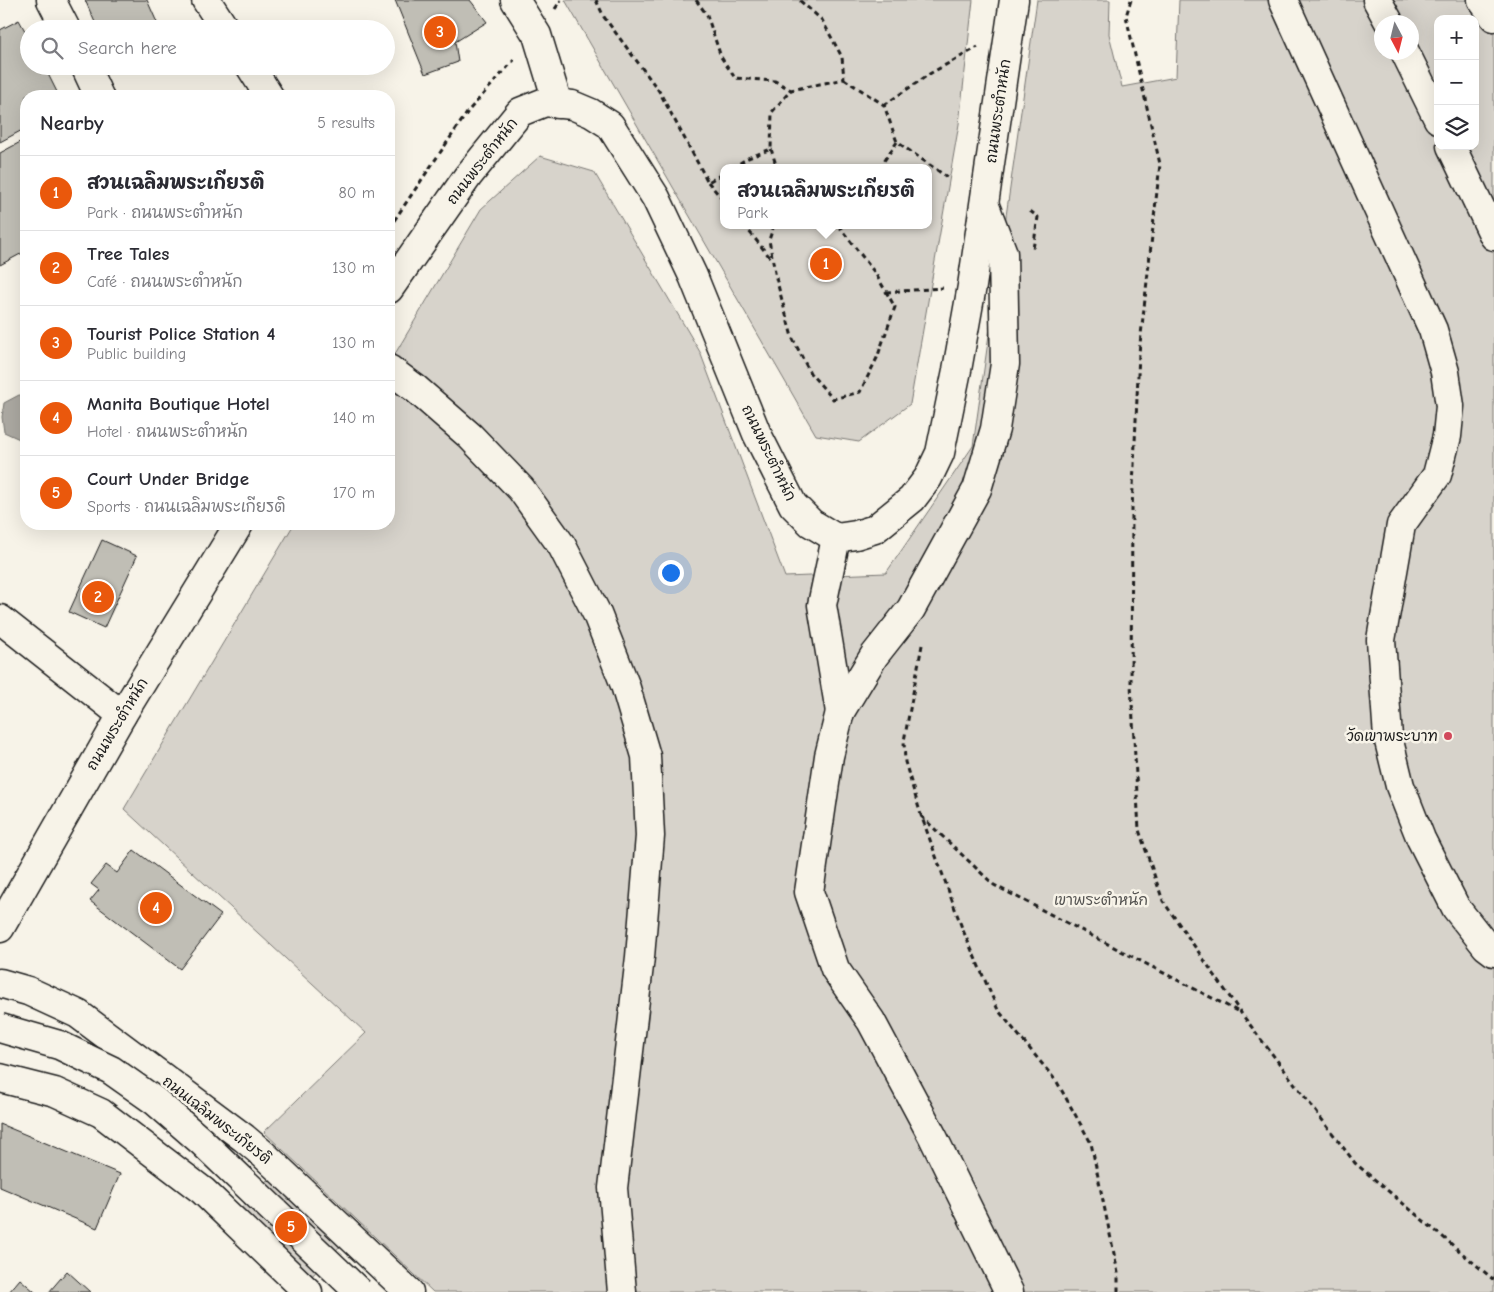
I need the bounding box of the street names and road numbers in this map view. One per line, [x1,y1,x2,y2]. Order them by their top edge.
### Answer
street label: ถนนพระตำหนัก [982,58,1014,164]
street label: ถนนพระตำหนัก [443,114,521,208]
street label: ถนนพระตำหนัก [738,402,800,504]
street label: ถนนพระตำหนัก [82,674,152,774]
street label: ถนนเฉลิมพระเกียรติ [159,1072,275,1168]

